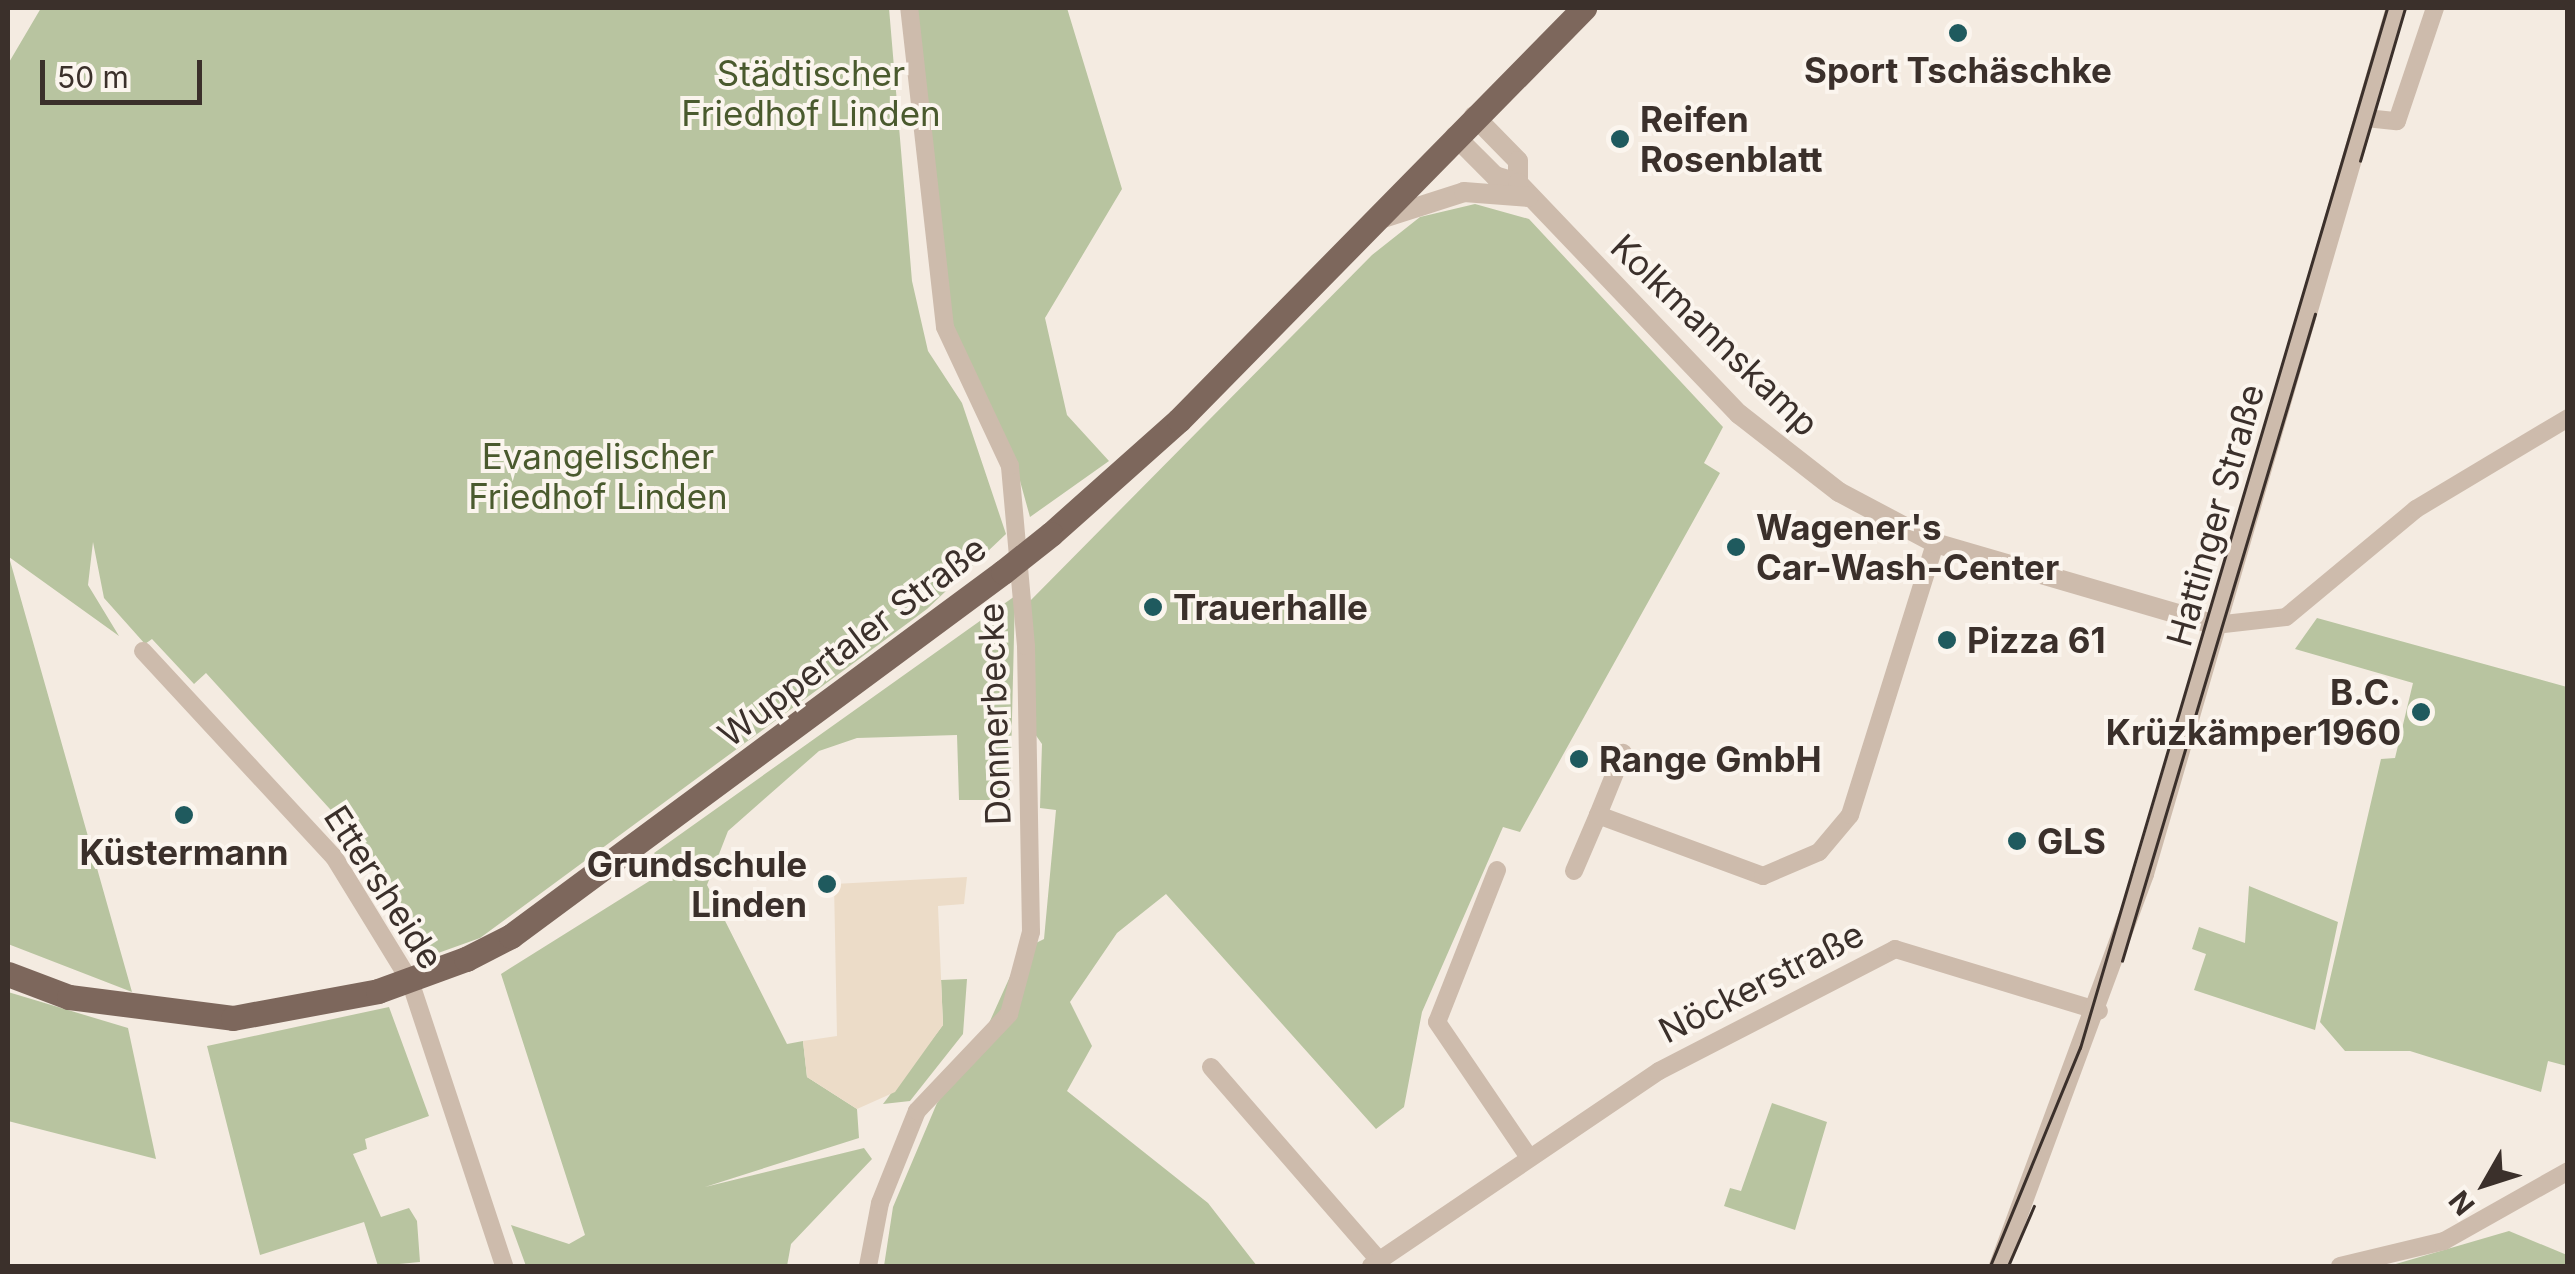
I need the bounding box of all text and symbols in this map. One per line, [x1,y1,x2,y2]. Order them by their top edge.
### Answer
marker: Sport Tschäschke [1947,22,1969,44]
scale bar [45,40,208,102]
place label: Sport Tschäschke [1804,49,2112,91]
park label: Städtischer Friedhof Linden [681,52,941,134]
text: 50 m [57,59,129,95]
place label: Reifen Rosenblatt [1640,98,1823,180]
marker: Reifen Rosenblatt [1609,128,1631,150]
street label: Kolkmannskamp [1603,225,1827,445]
street label: Hattinger Straße [2158,379,2272,651]
park label: Evangelischer Friedhof Linden [468,435,728,517]
place label: Wagener's Car-Wash-Center [1756,506,2059,588]
street label: Wuppertaler Straße [710,527,994,755]
marker: Wagener's Car-Wash-Center [1725,536,1747,558]
place label: Trauerhalle [1173,586,1368,628]
marker: Trauerhalle [1142,596,1164,618]
street label: Donnerbecke [969,602,1019,826]
place label: Pizza 61 [1967,619,2106,661]
marker: Pizza 61 [1936,629,1958,651]
place label: B.C. Krüzkämper1960 [2106,671,2401,753]
marker: B.C. Krüzkämper1960 [2410,701,2432,723]
place label: Range GmbH [1599,738,1822,780]
marker: Range GmbH [1568,748,1590,770]
street label: Ettersheide [316,797,452,977]
marker: Küstermann [173,804,195,826]
place label: GLS [2037,820,2106,862]
marker: GLS [2006,830,2028,852]
place label: Küstermann [79,831,289,873]
place label: Grundschule Linden [587,843,807,925]
marker: Grundschule Linden [816,873,838,895]
street label: Nöckerstraße [1652,912,1870,1052]
north arrow [2435,1134,2535,1234]
text: N [2442,1184,2482,1222]

